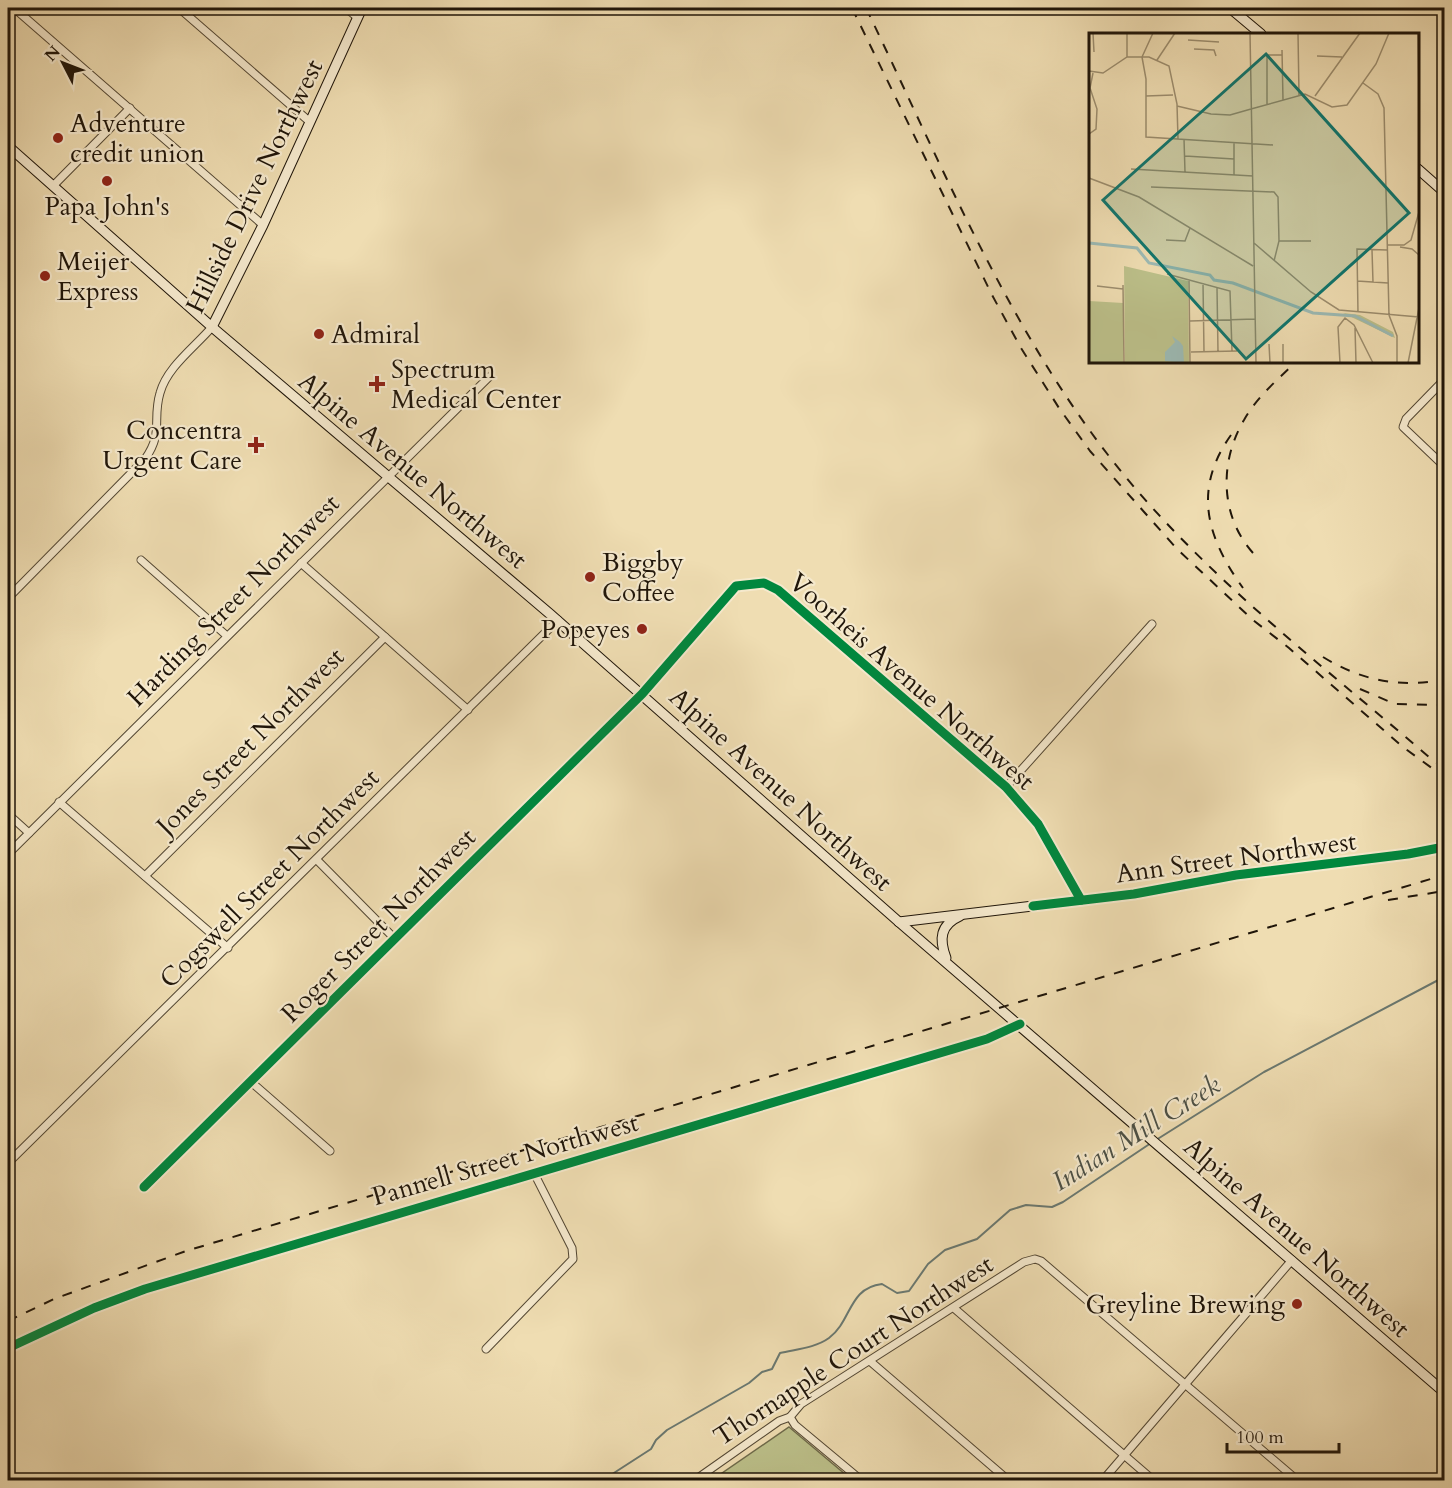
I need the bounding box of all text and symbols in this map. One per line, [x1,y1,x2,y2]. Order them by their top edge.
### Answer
north arrow [33,33,93,93]
inset map [1089,33,1419,363]
text: N [40,41,65,66]
street label: Hillside Drive Northwest [178,53,331,319]
place label: Adventure credit union [70,106,205,171]
marker: Adventure credit union [51,131,65,145]
marker: Papa John's [100,174,114,188]
place label: Papa John's [44,189,170,224]
place label: Meijer Express [57,244,138,309]
marker: Meijer Express [38,269,52,283]
place label: Admiral [331,317,420,352]
marker: Admiral [312,327,326,341]
place label: Spectrum Medical Center [391,352,562,417]
street label: Alpine Avenue Northwest [291,364,535,577]
marker: Spectrum Medical Center [368,375,386,393]
place label: Concentra Urgent Care [103,413,242,478]
marker: Concentra Urgent Care [247,436,265,454]
street label: Harding Street Northwest [119,486,347,714]
place label: Biggby Coffee [602,545,684,610]
street label: Voorheis Avenue Northwest [781,565,1042,798]
marker: Biggby Coffee [583,570,597,584]
place label: Popeyes [541,612,630,647]
marker: Popeyes [635,622,649,636]
street label: Jones Street Northwest [146,640,352,846]
street label: Alpine Avenue Northwest [662,680,900,899]
street label: Cogswell Street Northwest [152,761,387,996]
street label: Roger Street Northwest [273,820,483,1030]
street label: Ann Street Northwest [1114,823,1358,892]
water label: Indian Mill Creek [1045,1066,1228,1200]
street label: Pannell Street Northwest [368,1105,642,1214]
street label: Alpine Avenue Northwest [1176,1129,1417,1345]
street label: Thornapple Court Northwest [707,1247,1000,1454]
place label: Greyline Brewing [1085,1287,1285,1322]
marker: Greyline Brewing [1290,1297,1304,1311]
scale bar [1227,1416,1340,1454]
text: 100 m [1236,1425,1284,1450]

